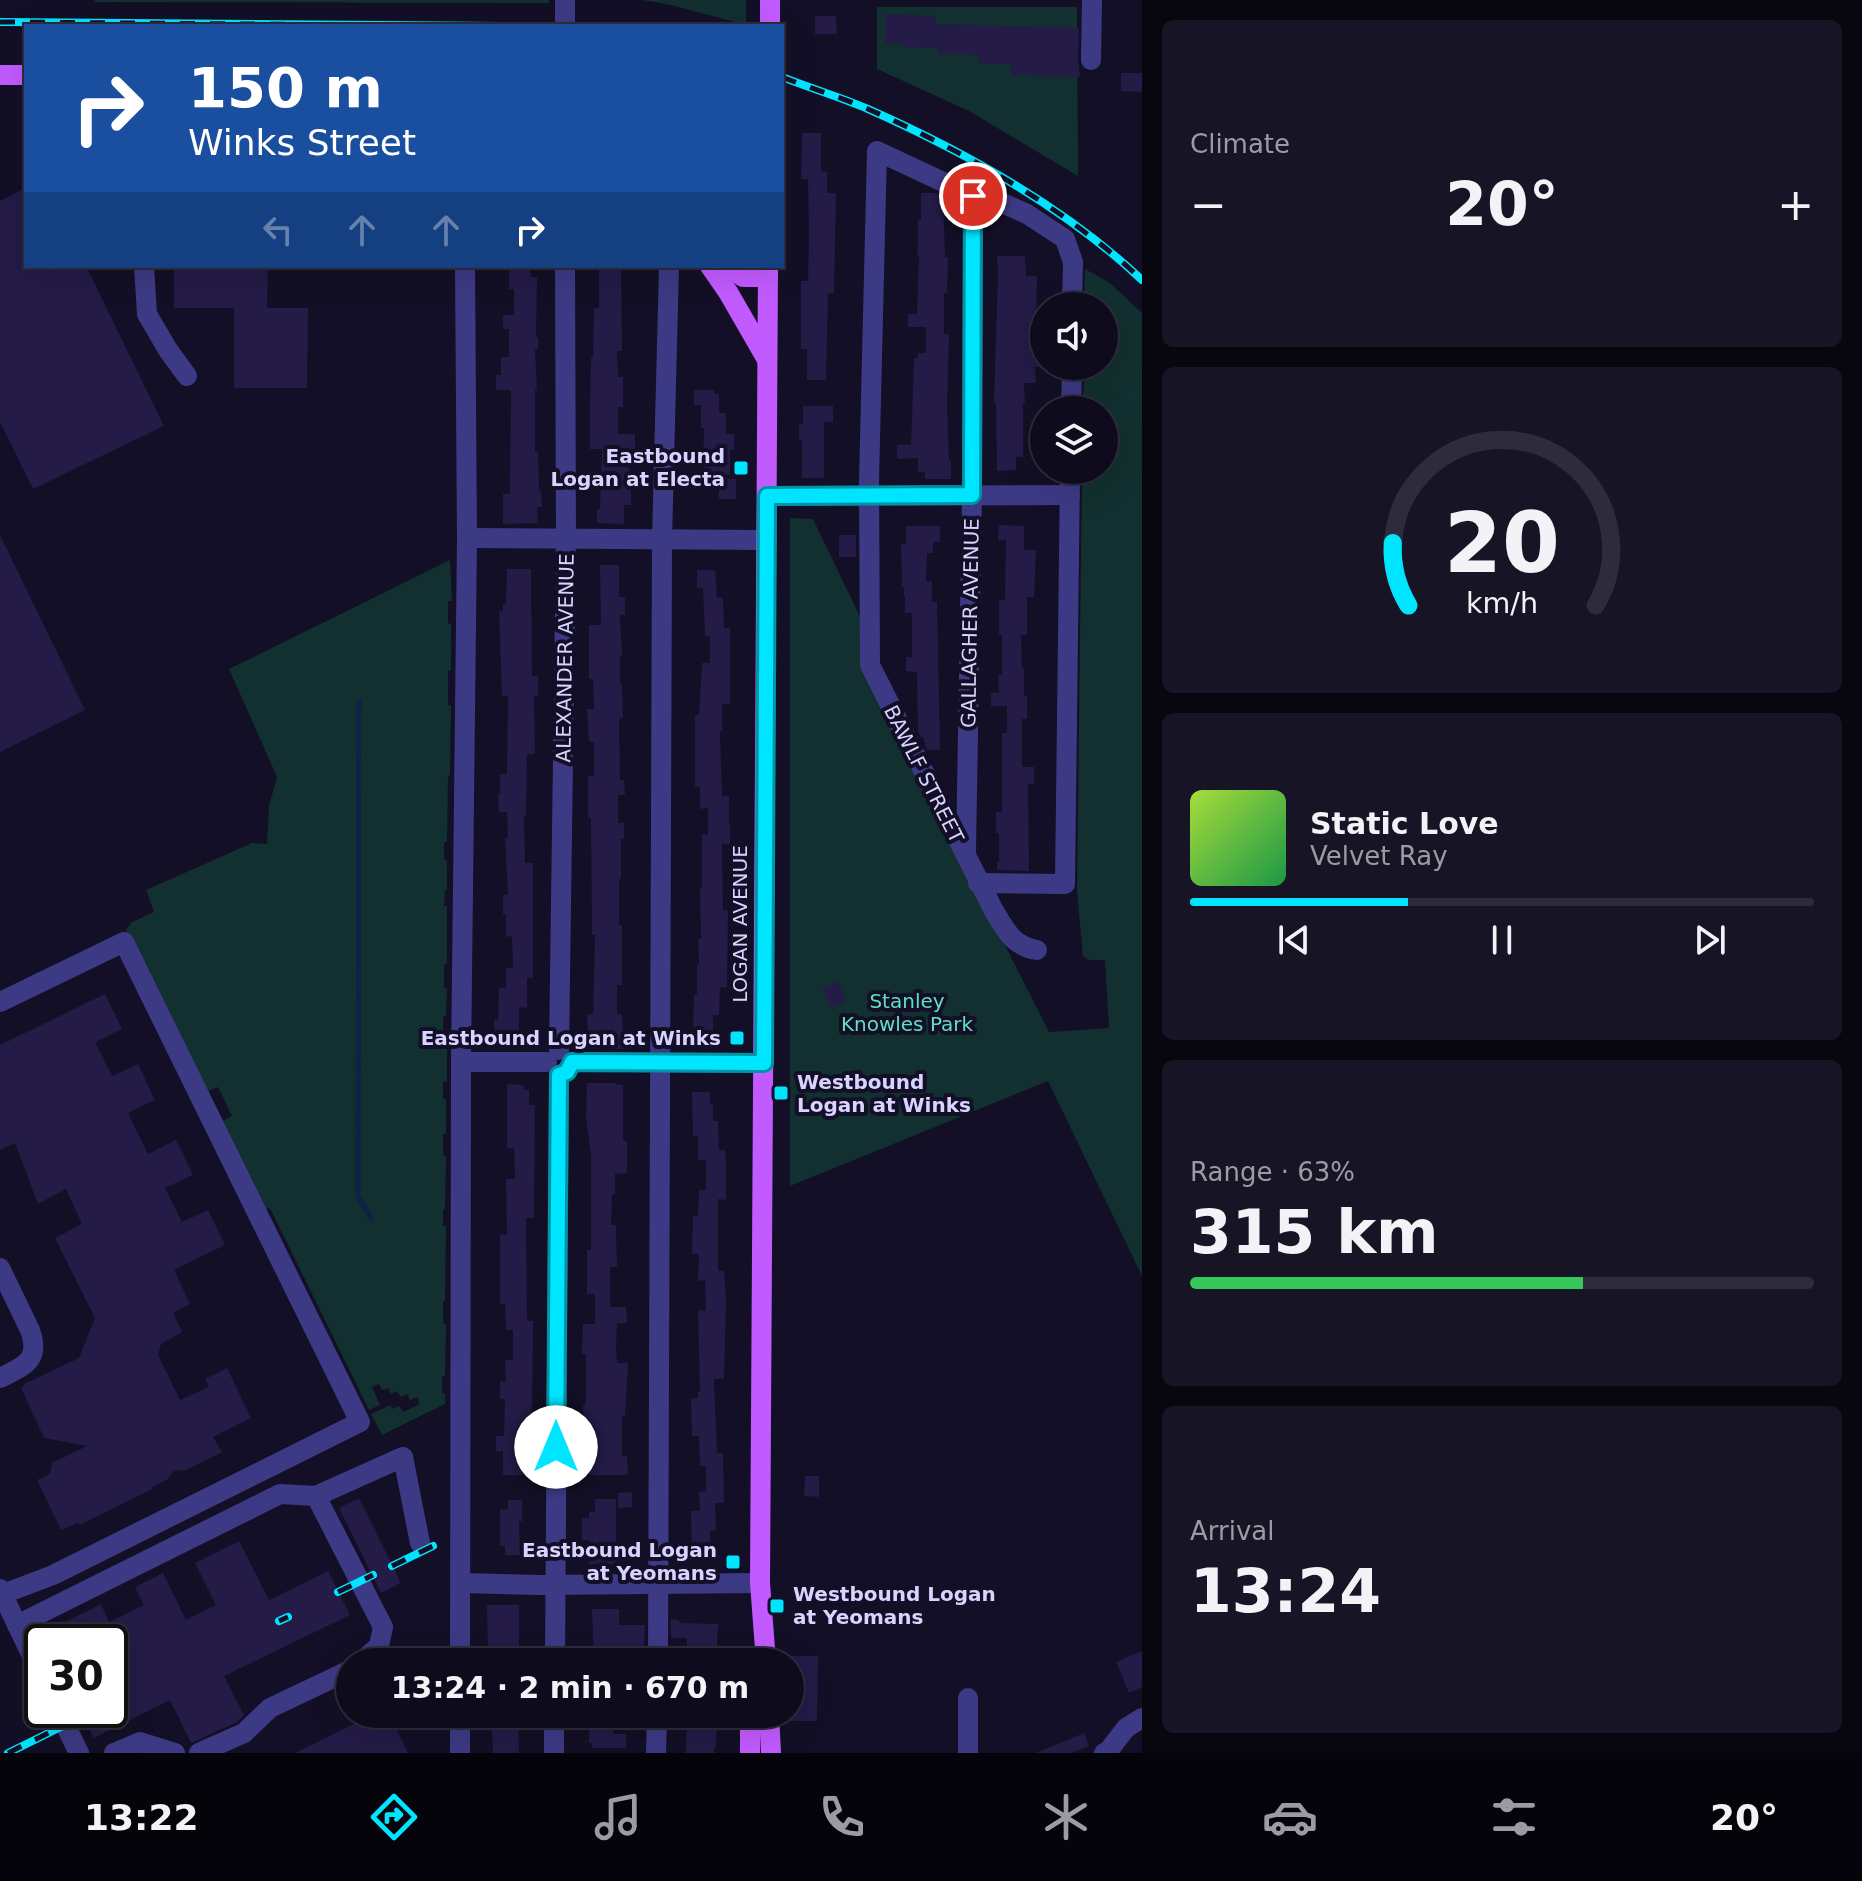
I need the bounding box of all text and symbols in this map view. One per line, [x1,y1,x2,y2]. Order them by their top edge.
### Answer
text: 150 m [188,55,383,120]
icon: right [56,56,160,160]
text: Winks Street [188,122,416,163]
text: Climate [1190,129,1290,159]
pin [939,162,1007,230]
text: 20° [1445,169,1559,239]
icon: arrive [951,174,995,218]
text: − [1190,179,1227,230]
text: + [1777,179,1814,230]
icon: left [256,208,300,252]
icon: ahead [340,208,384,252]
icon: ahead [424,208,468,252]
icon: right [508,208,552,252]
map controls [1030,292,1118,484]
button: sound [1030,292,1118,380]
button: layers [1030,396,1118,484]
place label: Eastbound Logan at Electa [550,444,725,491]
marker: Eastbound Logan at Electa [732,459,750,477]
text: 20 [1444,494,1560,591]
street label: GALLAGHER AVENUE [956,518,984,728]
street label: ALEXANDER AVENUE [551,553,579,763]
text: km/h [1466,586,1538,620]
street label: BAWLF STREET [879,701,969,848]
text: Static Love [1310,806,1499,841]
text: Velvet Ray [1310,841,1448,871]
street label: LOGAN AVENUE [728,845,752,1003]
icon: previous [1272,918,1316,962]
icon: pause [1480,918,1524,962]
icon: next [1688,918,1732,962]
park label: Stanley Knowles Park [841,989,974,1036]
place label: Eastbound Logan at Winks [421,1026,721,1050]
marker: Eastbound Logan at Winks [728,1029,746,1047]
place label: Westbound Logan at Winks [797,1070,971,1117]
marker: Westbound Logan at Winks [772,1084,790,1102]
text: Range · 63% [1190,1157,1355,1187]
text: 315 km [1190,1197,1439,1267]
position arrow [514,1405,598,1489]
text: Arrival [1190,1516,1274,1546]
place label: Eastbound Logan at Yeomans [522,1538,717,1585]
marker: Eastbound Logan at Yeomans [724,1553,742,1571]
text: 13:24 [1190,1556,1381,1626]
place label: Westbound Logan at Yeomans [793,1582,996,1629]
marker: Westbound Logan at Yeomans [768,1597,786,1615]
speed limit sign: 30 [24,1624,128,1728]
text: 13:24 · 2 min · 670 m [391,1670,749,1705]
icon: directions [366,1789,422,1845]
icon: music [590,1789,646,1845]
icon: phone [814,1789,870,1845]
icon: climate [1038,1789,1094,1845]
icon: car [1262,1789,1318,1845]
icon: filters [1486,1789,1542,1845]
text: 13:22 [84,1797,199,1838]
text: 20° [1710,1797,1778,1838]

